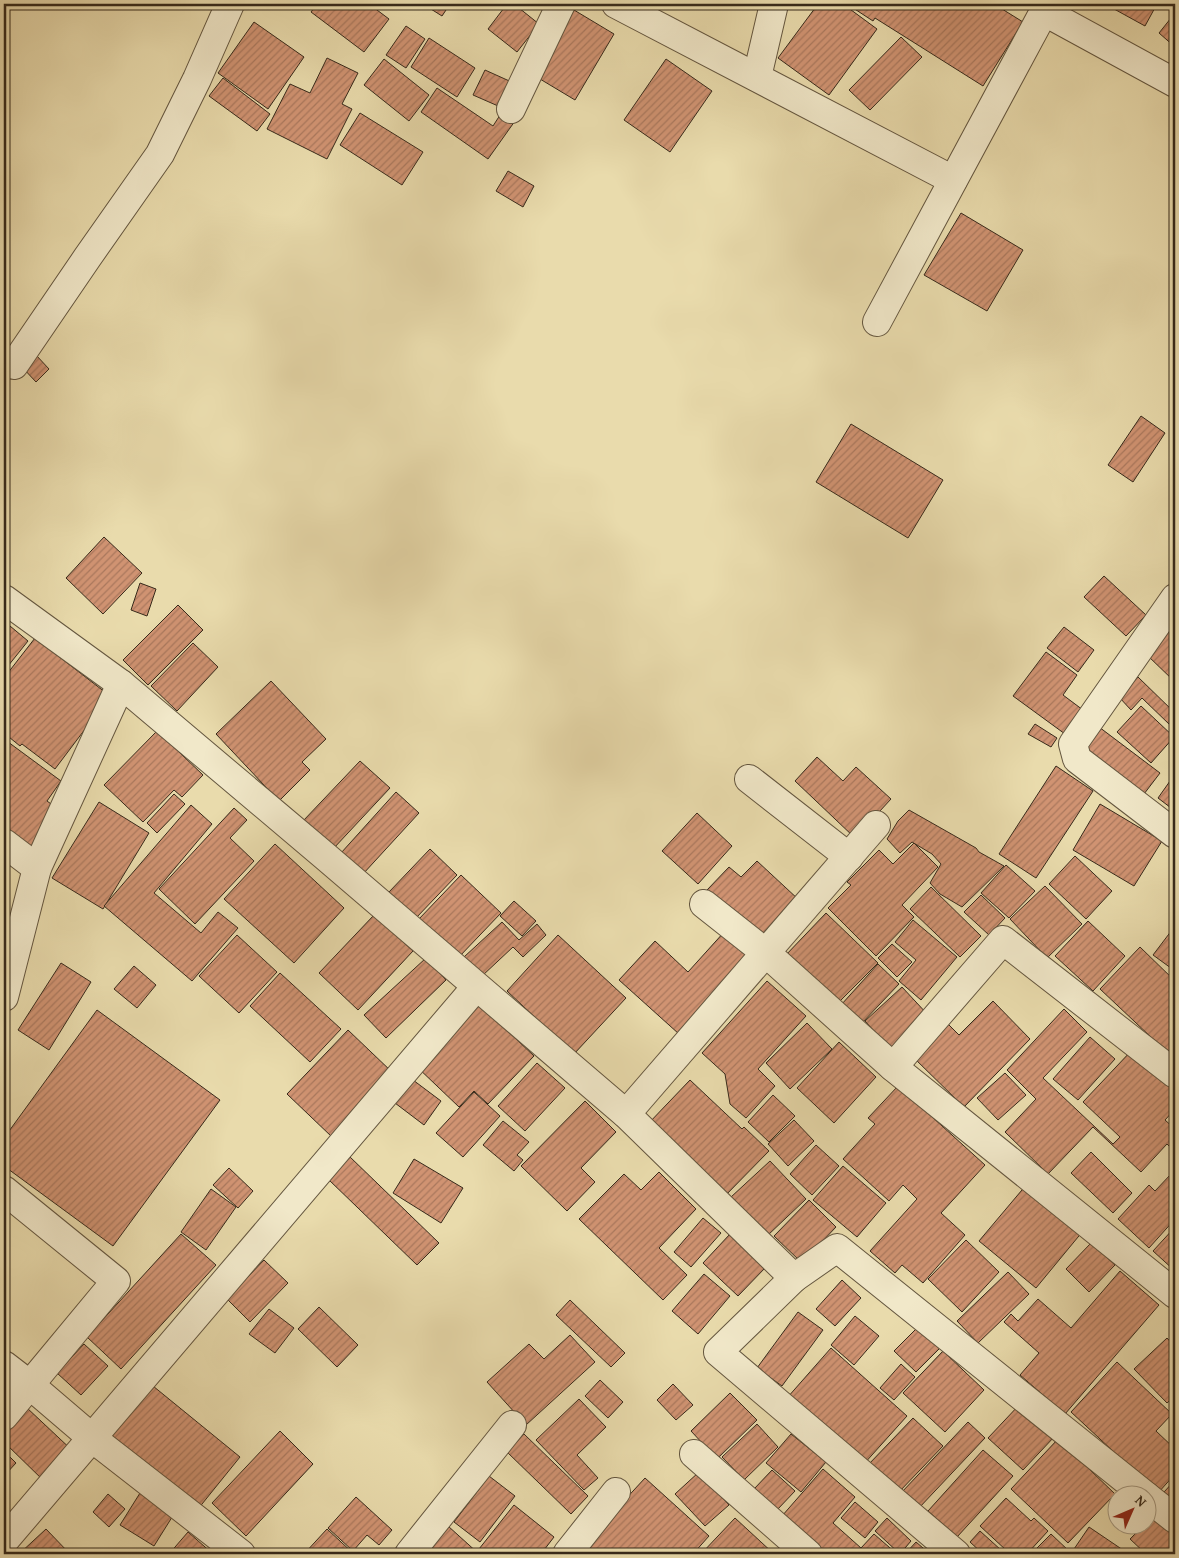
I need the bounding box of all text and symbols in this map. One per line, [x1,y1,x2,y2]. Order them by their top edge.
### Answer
north arrow [1106,1486,1156,1536]
text: N [1131,1490,1152,1512]

